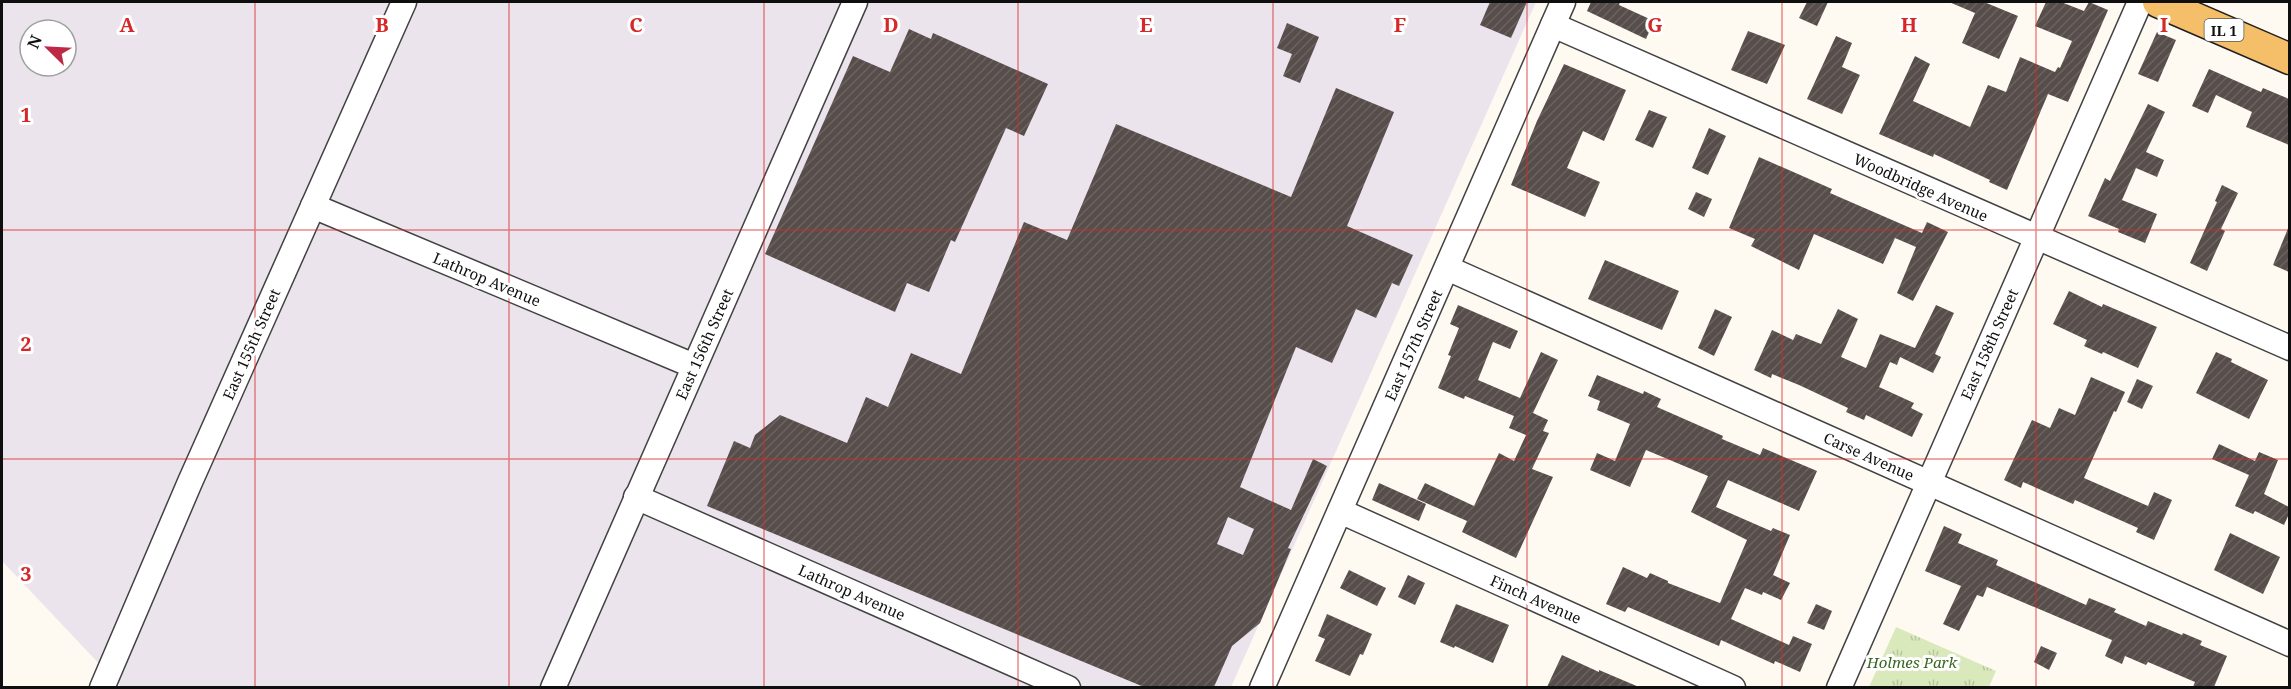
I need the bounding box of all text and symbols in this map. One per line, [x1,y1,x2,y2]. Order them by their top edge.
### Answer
text: A [119,11,135,38]
text: B [375,11,389,38]
text: C [629,11,643,38]
text: D [883,11,899,38]
text: E [1139,11,1153,38]
text: F [1394,11,1406,38]
text: G [1647,11,1663,38]
text: H [1901,11,1917,38]
text: I [2160,11,2168,38]
north arrow [18,18,78,78]
road number: IL 1 [2204,19,2244,41]
text: N [22,31,47,52]
text: 1 [20,101,32,128]
street label: Woodbridge Avenue [1851,148,1991,226]
street label: Lathrop Avenue [430,247,544,311]
street label: East 155th Street [218,285,284,403]
street label: East 156th Street [671,285,737,403]
street label: East 158th Street [1956,285,2022,403]
street label: East 157th Street [1380,286,1446,404]
text: 2 [20,330,32,357]
street label: Carse Avenue [1821,427,1917,485]
street label: Lathrop Avenue [795,559,909,625]
text: 3 [20,560,32,587]
street label: Finch Avenue [1487,570,1585,628]
park label: Holmes Park [1866,652,1958,672]

